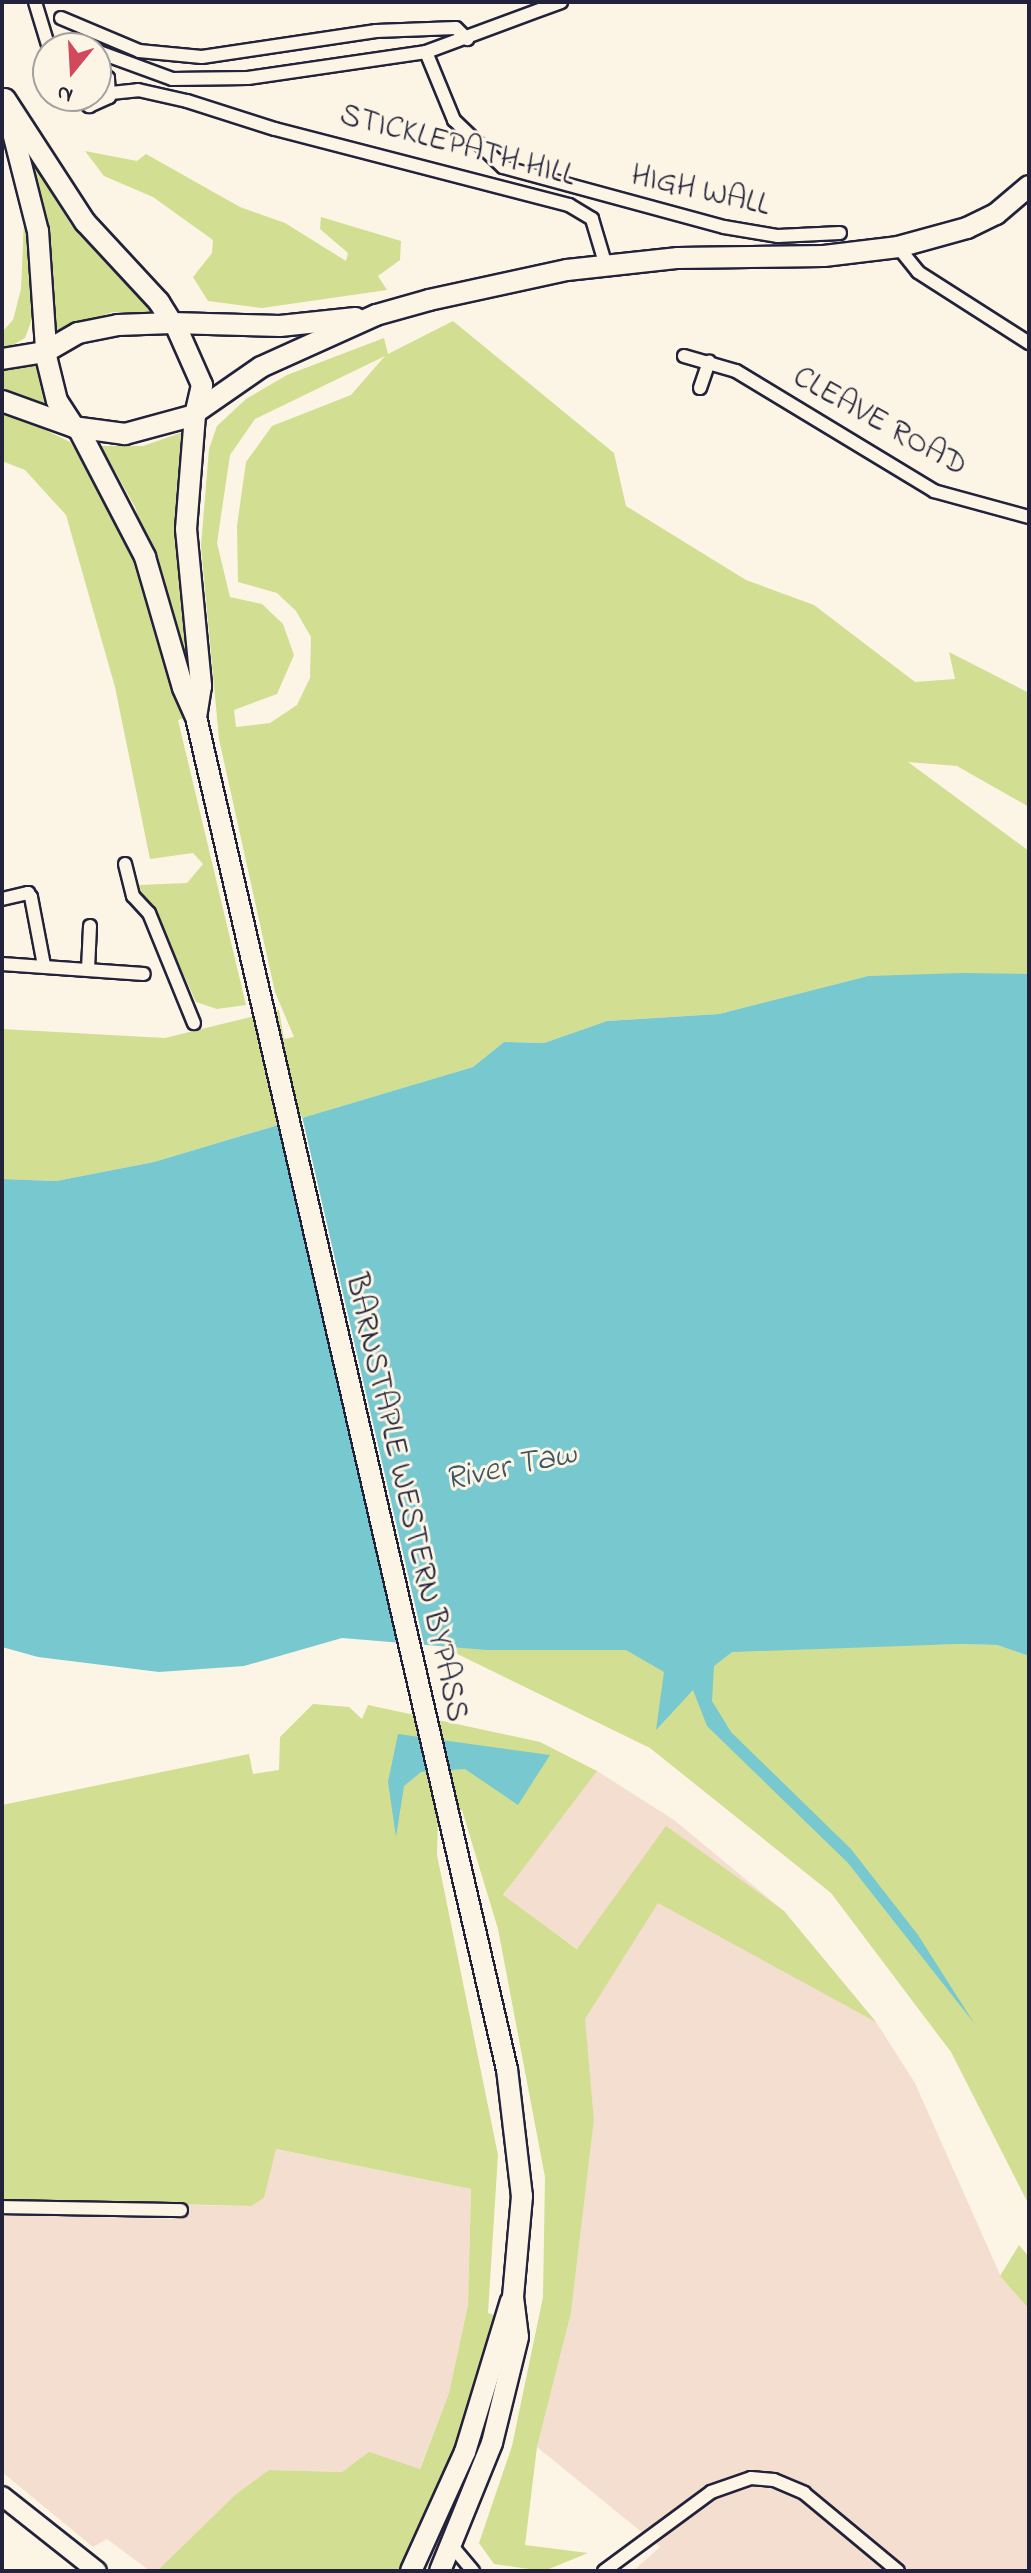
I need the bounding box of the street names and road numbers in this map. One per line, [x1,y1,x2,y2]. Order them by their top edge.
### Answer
street label: STICKLEPATH HILL [335,97,579,197]
street label: HIGH WALL [627,157,773,227]
street label: CLEAVE ROAD [785,359,973,487]
street label: BARNSTAPLE WESTERN BYPASS [335,1270,475,1726]

